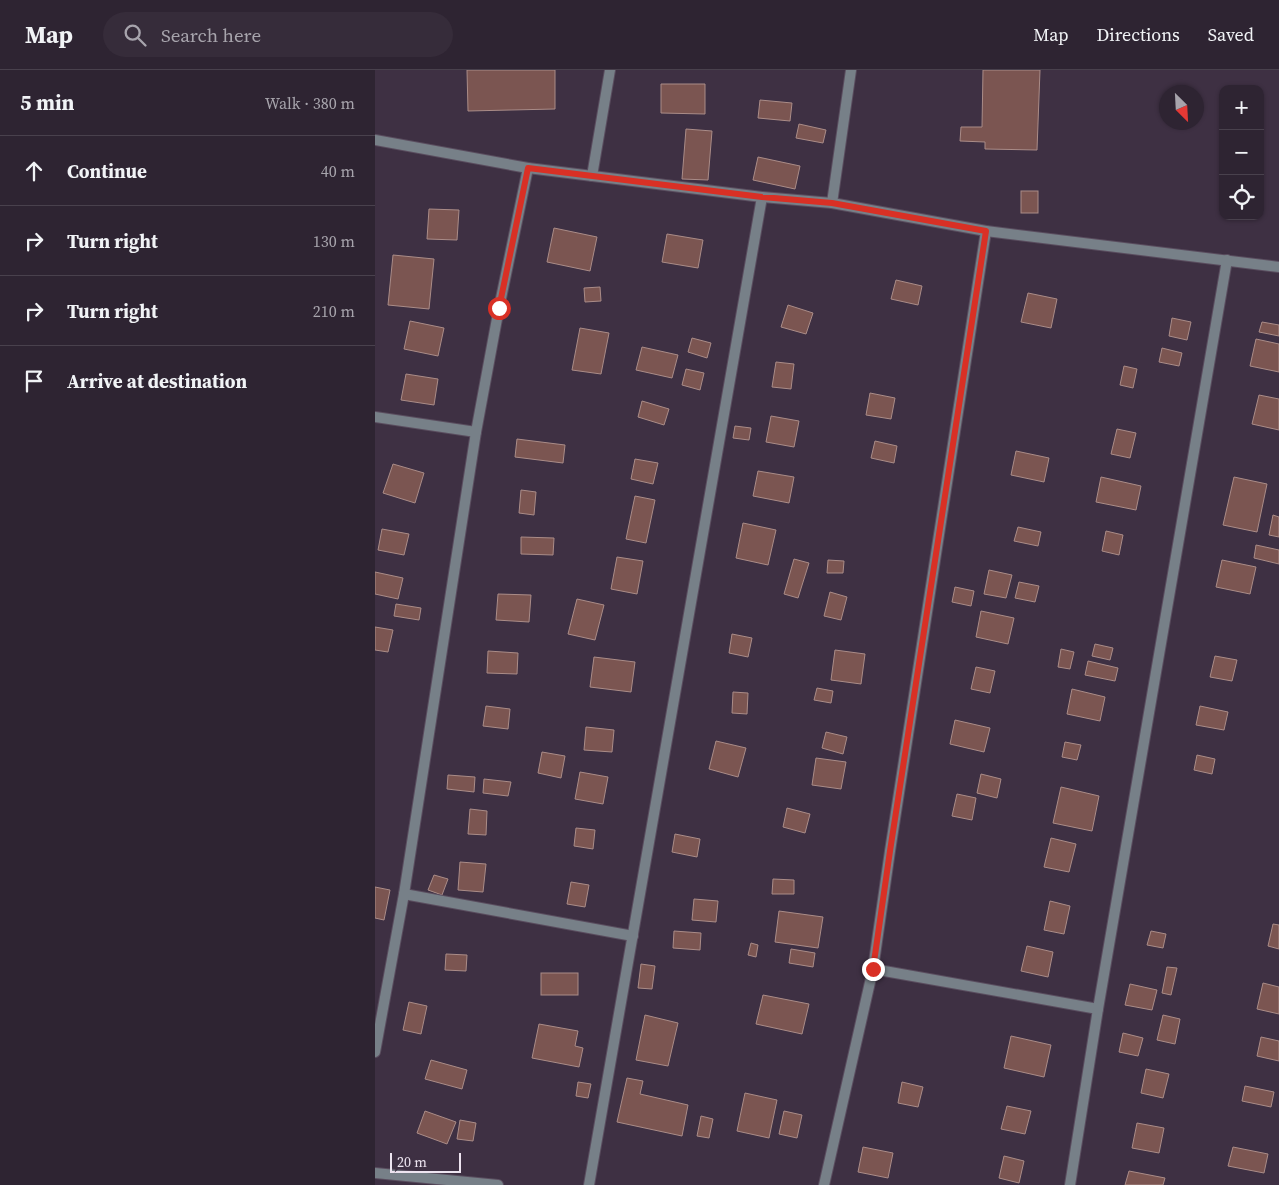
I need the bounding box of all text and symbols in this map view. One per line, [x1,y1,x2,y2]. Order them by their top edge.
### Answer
search box [103,12,453,57]
text: Map [25,18,73,51]
icon: search [121,21,149,49]
text: Search here [161,22,261,48]
text: Map [1033,22,1069,47]
text: Directions [1097,22,1180,47]
text: Saved [1208,22,1254,47]
north arrow [1159,85,1204,130]
map controls [1219,85,1264,220]
button: + [1219,85,1264,130]
text: 5 min [20,88,75,117]
text: Walk · 380 m [265,92,355,114]
button: − [1219,130,1264,175]
icon: ahead [20,157,48,185]
text: Continue [67,158,147,184]
text: 40 m [321,160,355,182]
button: locate [1219,175,1264,220]
icon: right [20,227,48,255]
text: Turn right [67,228,158,254]
text: 130 m [313,230,355,252]
icon: right [20,297,48,325]
route start [488,297,511,320]
text: Turn right [67,298,158,324]
text: 210 m [313,300,355,322]
icon: arrive [20,367,48,395]
text: Arrive at destination [67,368,247,394]
route end [862,958,885,981]
scale bar [390,1150,461,1173]
text: 20 m [397,1152,427,1172]

